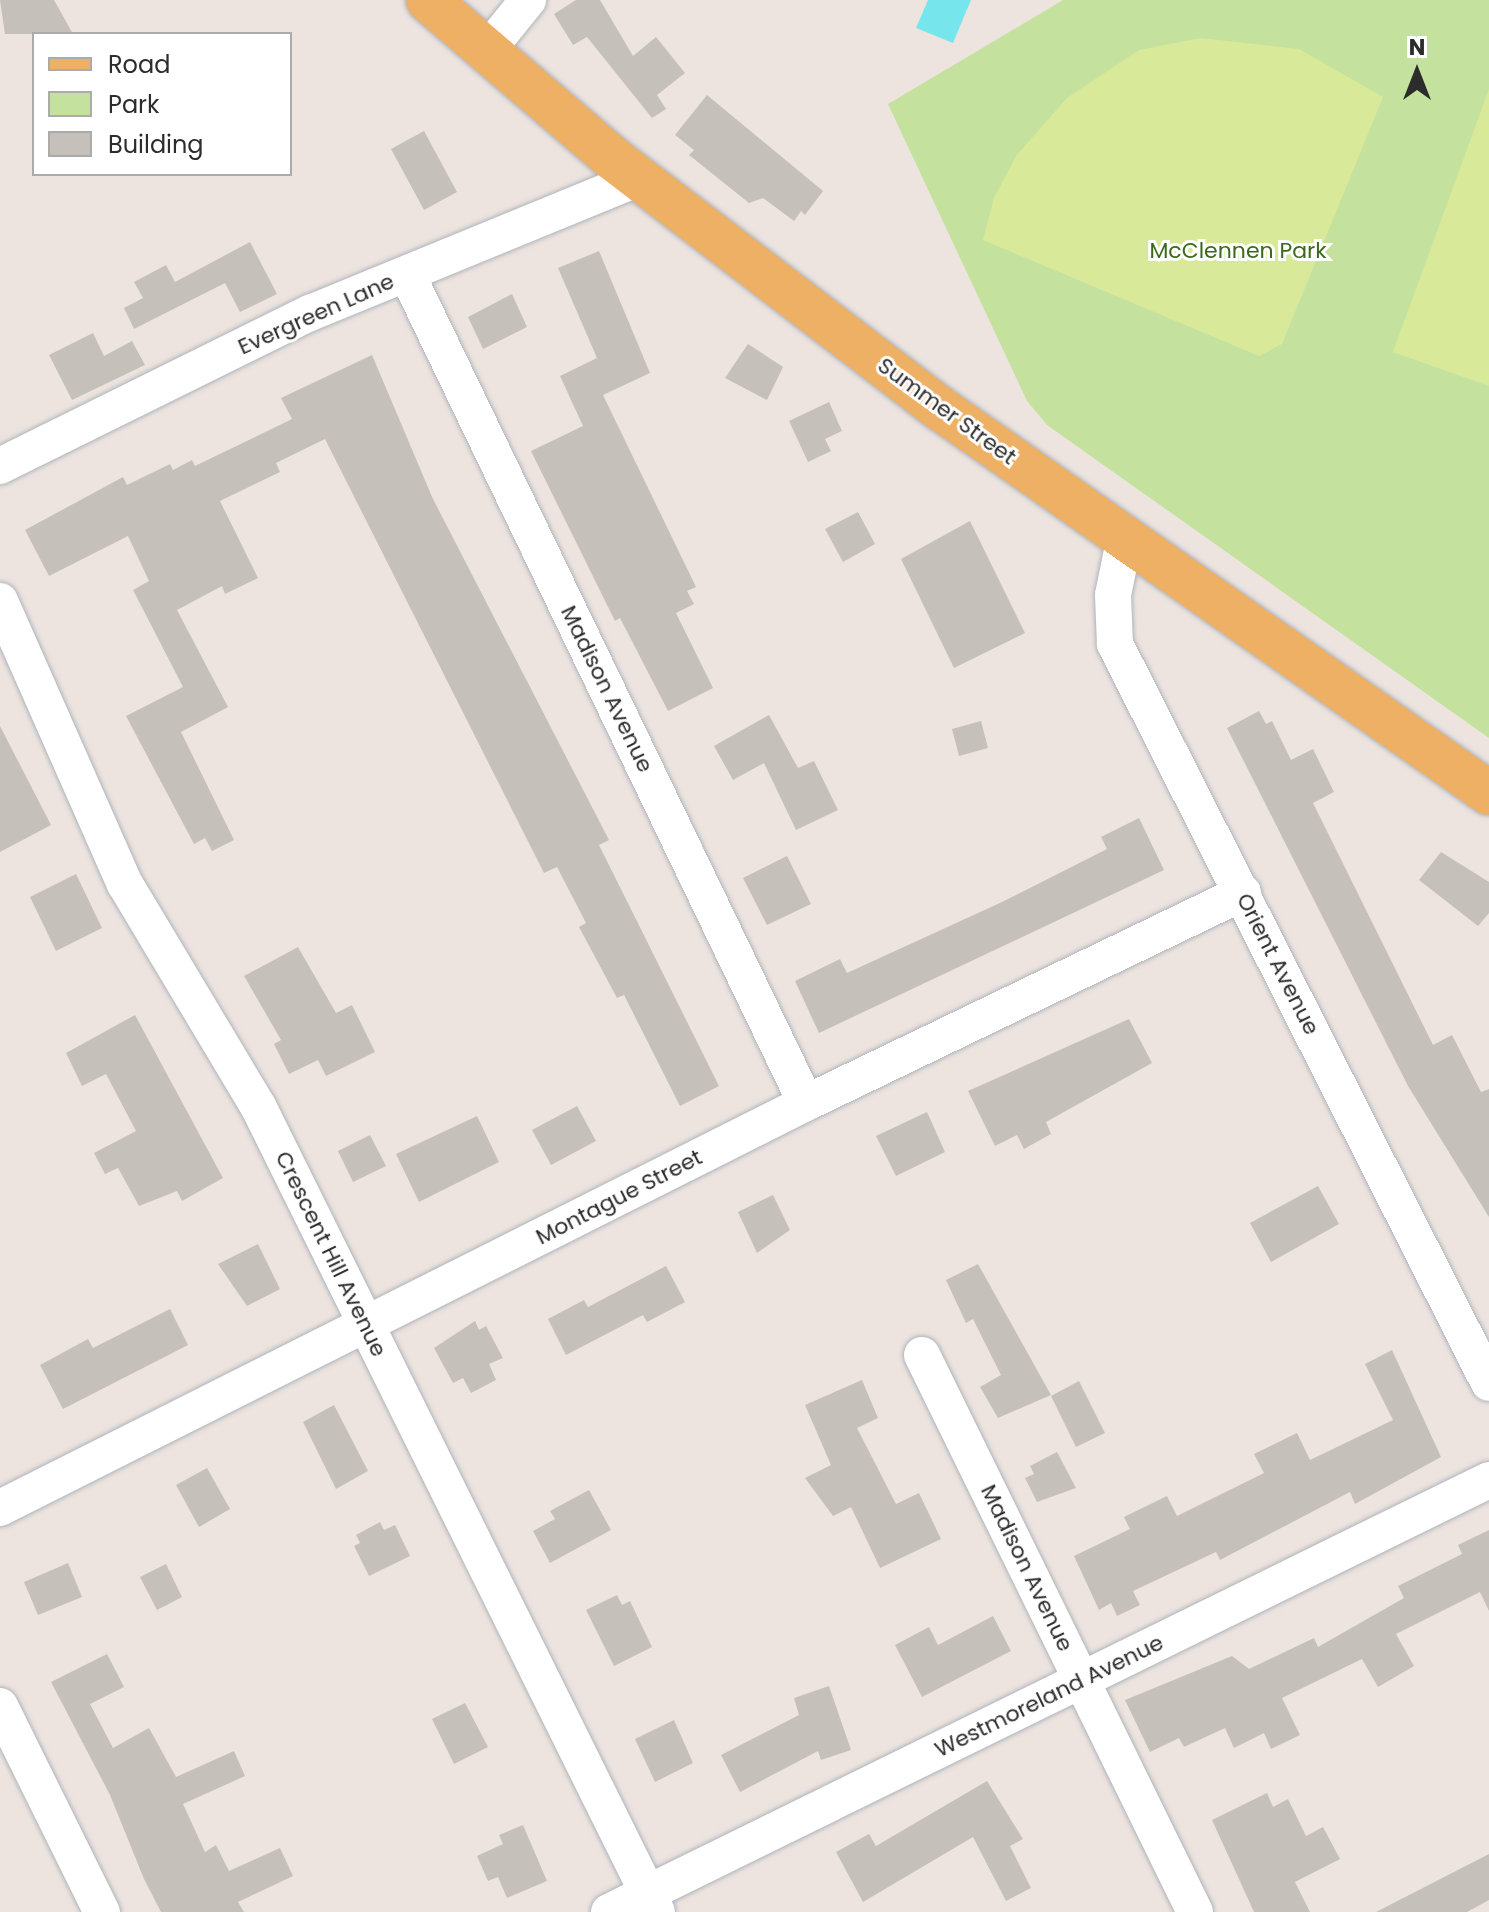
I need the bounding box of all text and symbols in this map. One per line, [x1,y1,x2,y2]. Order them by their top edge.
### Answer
legend [32,32,292,176]
north arrow [1377,32,1457,112]
text: N [1409,32,1425,63]
text: Road [108,48,170,81]
text: Park [108,88,159,121]
text: Building [108,128,204,161]
park label: McClennen Park [1149,238,1327,264]
street label: Evergreen Lane [234,268,398,360]
street label: Summer Street [873,352,1021,470]
street label: Madison Avenue [555,601,659,777]
street label: Orient Avenue [1231,889,1325,1039]
street label: Montague Street [532,1144,706,1250]
street label: Crescent Hill Avenue [270,1147,392,1361]
street label: Madison Avenue [975,1480,1079,1656]
street label: Westmoreland Avenue [930,1629,1168,1763]

